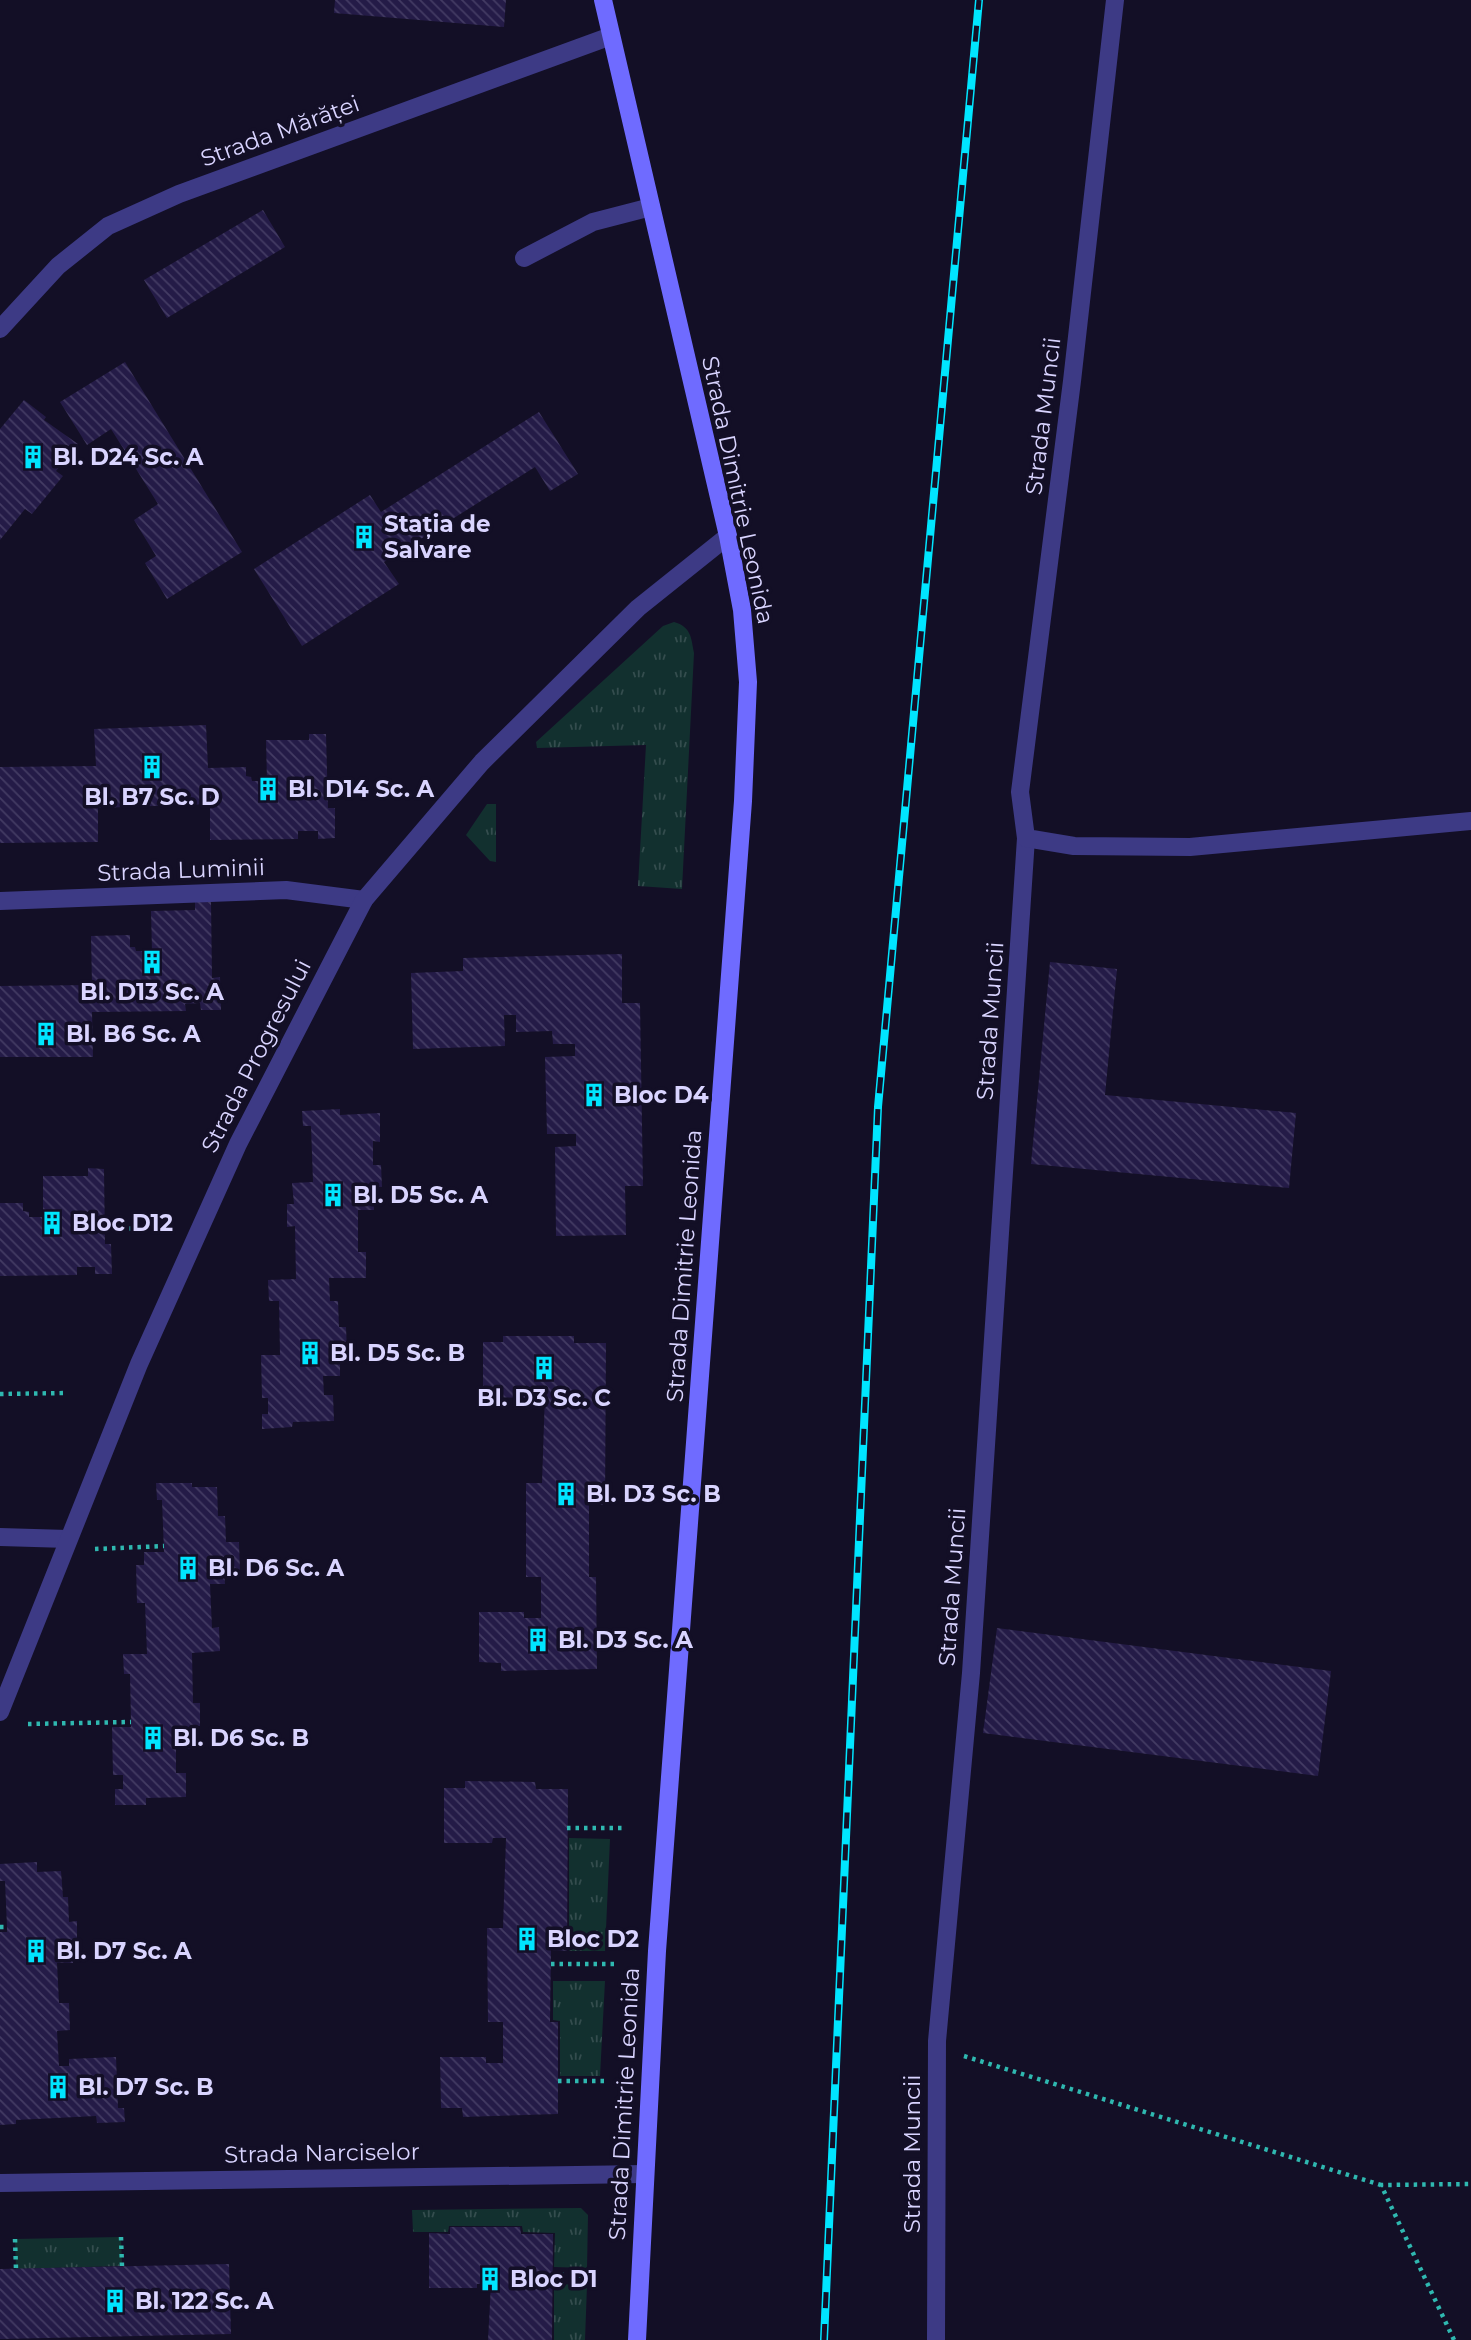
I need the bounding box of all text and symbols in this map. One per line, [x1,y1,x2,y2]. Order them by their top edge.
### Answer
street label: Strada Mărăței [197,89,363,173]
street label: Strada Muncii [1019,336,1067,496]
street label: Strada Dimitrie Leonida [696,353,780,627]
building icon: Bl. D24 Sc. A [19,443,47,471]
place label: Bl. D24 Sc. A [53,443,204,471]
place label: Stația de Salvare [384,510,491,564]
building icon: Stația de Salvare [350,523,378,551]
building icon: Bl. B7 Sc. D [138,753,166,781]
building icon: Bl. D14 Sc. A [254,775,282,803]
place label: Bl. D14 Sc. A [288,775,434,803]
place label: Bl. B7 Sc. D [84,783,220,811]
street label: Strada Luminii [97,853,265,887]
street label: Strada Muncii [971,941,1009,1101]
building icon: Bl. D13 Sc. A [138,948,166,976]
street label: Strada Progresului [195,955,317,1157]
place label: Bl. D13 Sc. A [80,978,224,1006]
building icon: Bl. B6 Sc. A [32,1020,60,1048]
place label: Bl. B6 Sc. A [66,1020,201,1048]
building icon: Bloc D4 [580,1081,608,1109]
place label: Bloc D4 [614,1081,709,1109]
street label: Strada Dimitrie Leonida [661,1129,707,1403]
building icon: Bl. D5 Sc. A [319,1181,347,1209]
place label: Bl. D5 Sc. A [353,1181,489,1209]
building icon: Bloc D12 [38,1209,66,1237]
place label: Bloc D12 [72,1209,173,1237]
building icon: Bl. D5 Sc. B [296,1339,324,1367]
place label: Bl. D5 Sc. B [330,1339,465,1367]
building icon: Bl. D3 Sc. C [530,1354,558,1382]
place label: Bl. D3 Sc. C [477,1384,611,1412]
building icon: Bl. D3 Sc. B [552,1480,580,1508]
place label: Bl. D3 Sc. B [586,1480,721,1508]
street label: Strada Muncii [933,1507,971,1667]
building icon: Bl. D6 Sc. A [174,1554,202,1582]
place label: Bl. D6 Sc. A [208,1554,344,1582]
building icon: Bl. D3 Sc. A [524,1626,552,1654]
place label: Bl. D3 Sc. A [558,1626,693,1654]
building icon: Bl. D6 Sc. B [139,1724,167,1752]
place label: Bl. D6 Sc. B [173,1724,309,1752]
building icon: Bloc D2 [513,1925,541,1953]
place label: Bloc D2 [547,1925,639,1953]
building icon: Bl. D7 Sc. A [22,1937,50,1965]
place label: Bl. D7 Sc. A [56,1937,192,1965]
street label: Strada Dimitrie Leonida [603,1967,645,2241]
building icon: Bl. D7 Sc. B [44,2073,72,2101]
place label: Bl. D7 Sc. B [78,2073,214,2101]
street label: Strada Muncii [898,2075,926,2233]
street label: Strada Narciselor [224,2137,420,2169]
building icon: Bloc D1 [476,2265,504,2293]
place label: Bloc D1 [510,2265,597,2293]
building icon: Bl. 122 Sc. A [101,2287,129,2315]
place label: Bl. 122 Sc. A [135,2287,274,2315]

